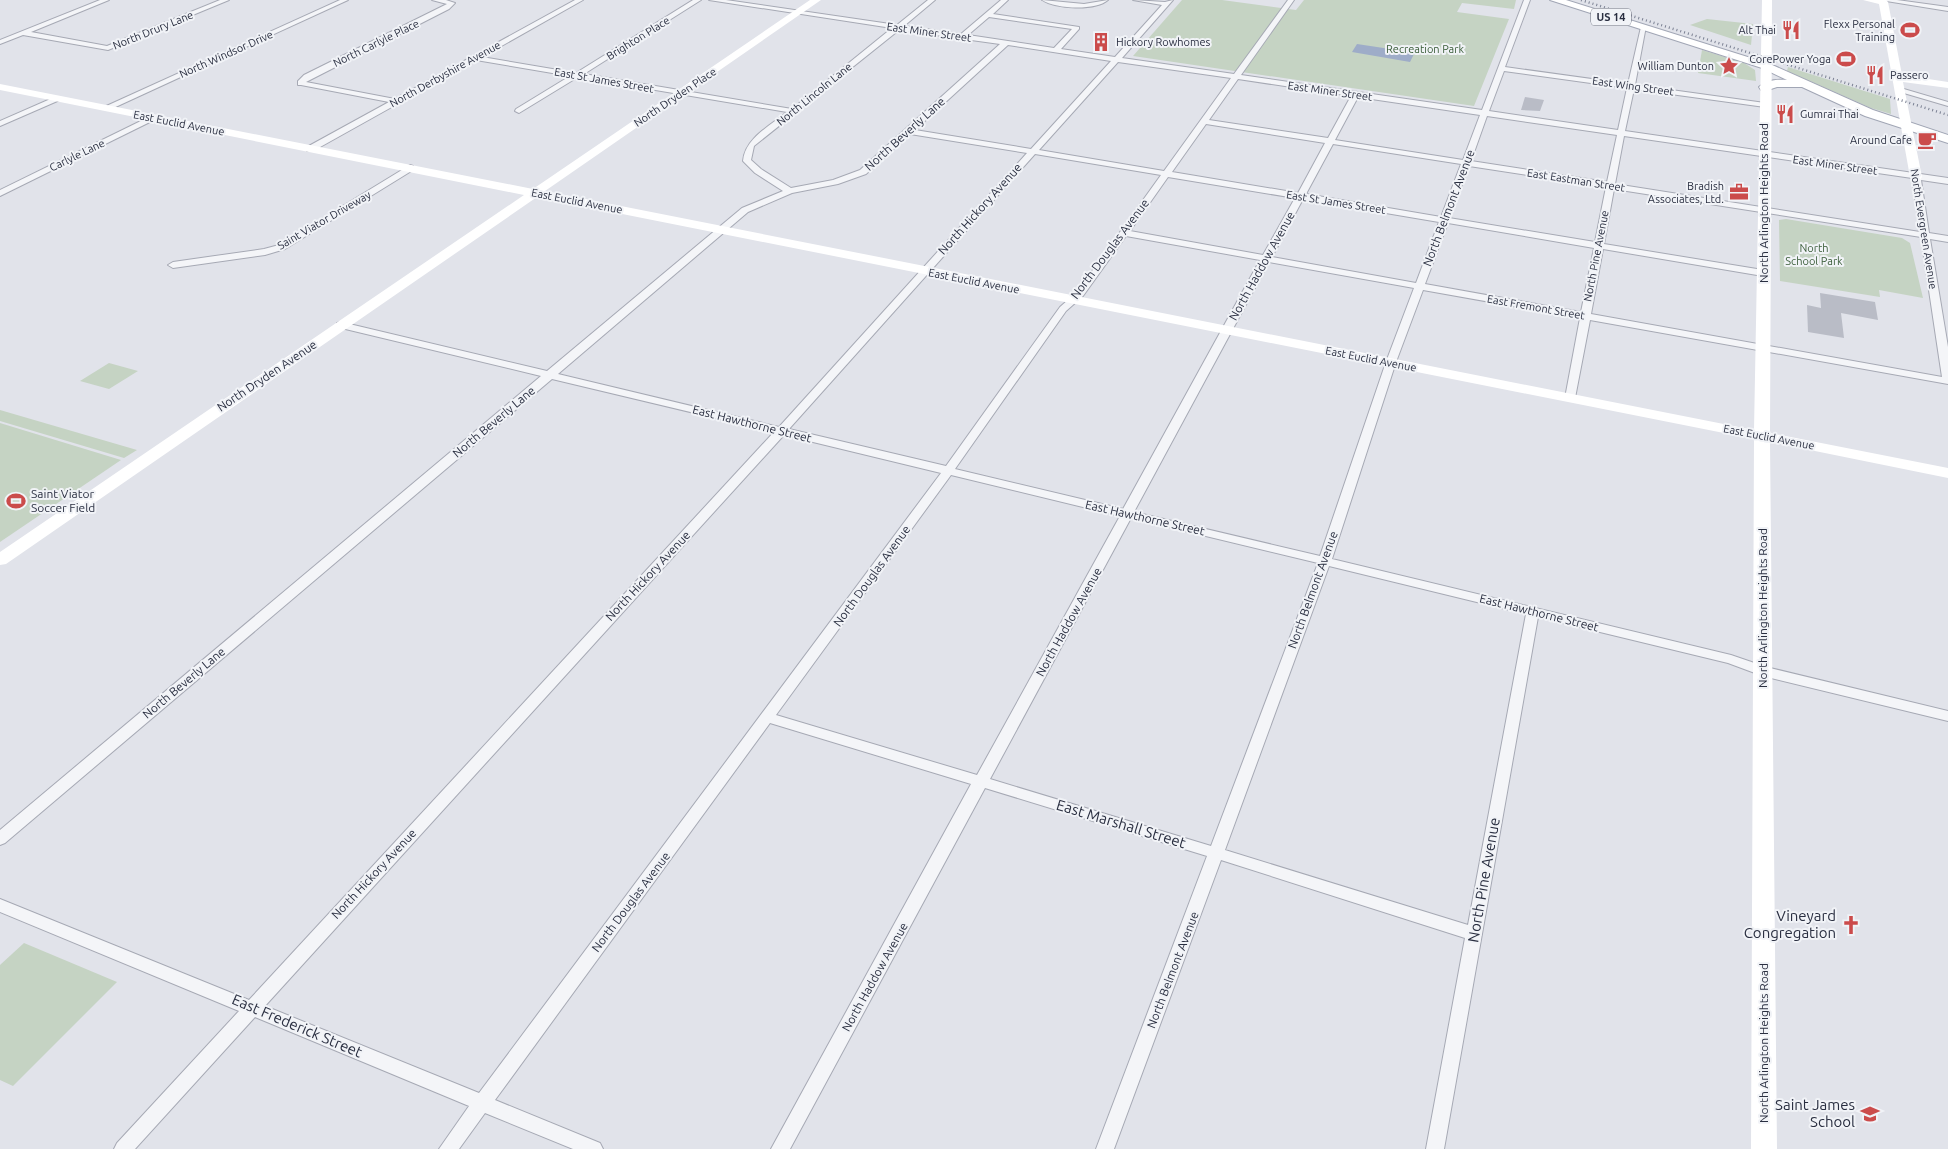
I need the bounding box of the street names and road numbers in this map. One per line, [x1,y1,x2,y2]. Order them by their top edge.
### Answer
street label: North Drury Lane [111,8,195,52]
road number: US 14 [1591,8,1631,26]
street label: Brighton Place [604,14,672,62]
street label: North Carlyle Place [331,17,421,69]
street label: East Miner Street [886,20,973,44]
street label: North Windsor Drive [177,28,275,80]
street label: North Derbyshire Avenue [387,38,503,110]
street label: North Lincoln Lane [774,60,854,128]
street label: East St James Street [553,65,655,95]
street label: North Dryden Place [632,65,718,129]
street label: East Wing Street [1591,74,1675,98]
street label: East Miner Street [1287,79,1374,103]
street label: North Beverly Lane [862,94,947,173]
street label: East Euclid Avenue [132,108,226,138]
street label: North Arlington Heights Road [1757,123,1770,283]
street label: Carlyle Lane [47,136,107,174]
street label: North Belmont Avenue [1420,148,1477,268]
street label: East Miner Street [1792,153,1879,177]
street label: North Hickory Avenue [935,160,1024,257]
street label: East Eastman Street [1526,166,1626,194]
street label: North Evergreen Avenue [1909,168,1939,290]
street label: East Euclid Avenue [530,186,624,216]
street label: Saint Viator Driveway [275,188,373,252]
street label: East St James Street [1285,188,1387,216]
street label: North Douglas Avenue [1068,196,1151,301]
street label: North Haddow Avenue [1226,209,1297,322]
street label: North Pine Avenue [1581,209,1611,303]
street label: East Euclid Avenue [927,266,1021,296]
street label: East Fremont Street [1486,292,1586,322]
street label: North Dryden Avenue [215,337,319,414]
street label: East Euclid Avenue [1324,344,1418,374]
street label: North Beverly Lane [450,383,537,460]
street label: East Hawthorne Street [691,402,813,445]
street label: East Euclid Avenue [1722,422,1816,452]
street label: East Hawthorne Street [1084,497,1206,538]
street label: North Douglas Avenue [831,523,913,629]
street label: North Hickory Avenue [603,528,693,623]
street label: North Arlington Heights Road [1756,528,1769,688]
street label: North Belmont Avenue [1285,529,1340,650]
street label: North Haddow Avenue [1033,565,1104,678]
street label: East Hawthorne Street [1478,591,1600,634]
street label: North Beverly Lane [140,644,227,721]
street label: East Marshall Street [1054,796,1188,851]
street label: North Pine Avenue [1464,816,1503,944]
street label: North Hickory Avenue [329,826,419,921]
street label: North Douglas Avenue [589,849,672,954]
street label: North Belmont Avenue [1144,910,1201,1030]
street label: North Haddow Avenue [839,920,910,1033]
street label: North Arlington Heights Road [1757,963,1770,1123]
street label: East Frederick Street [230,990,365,1061]

